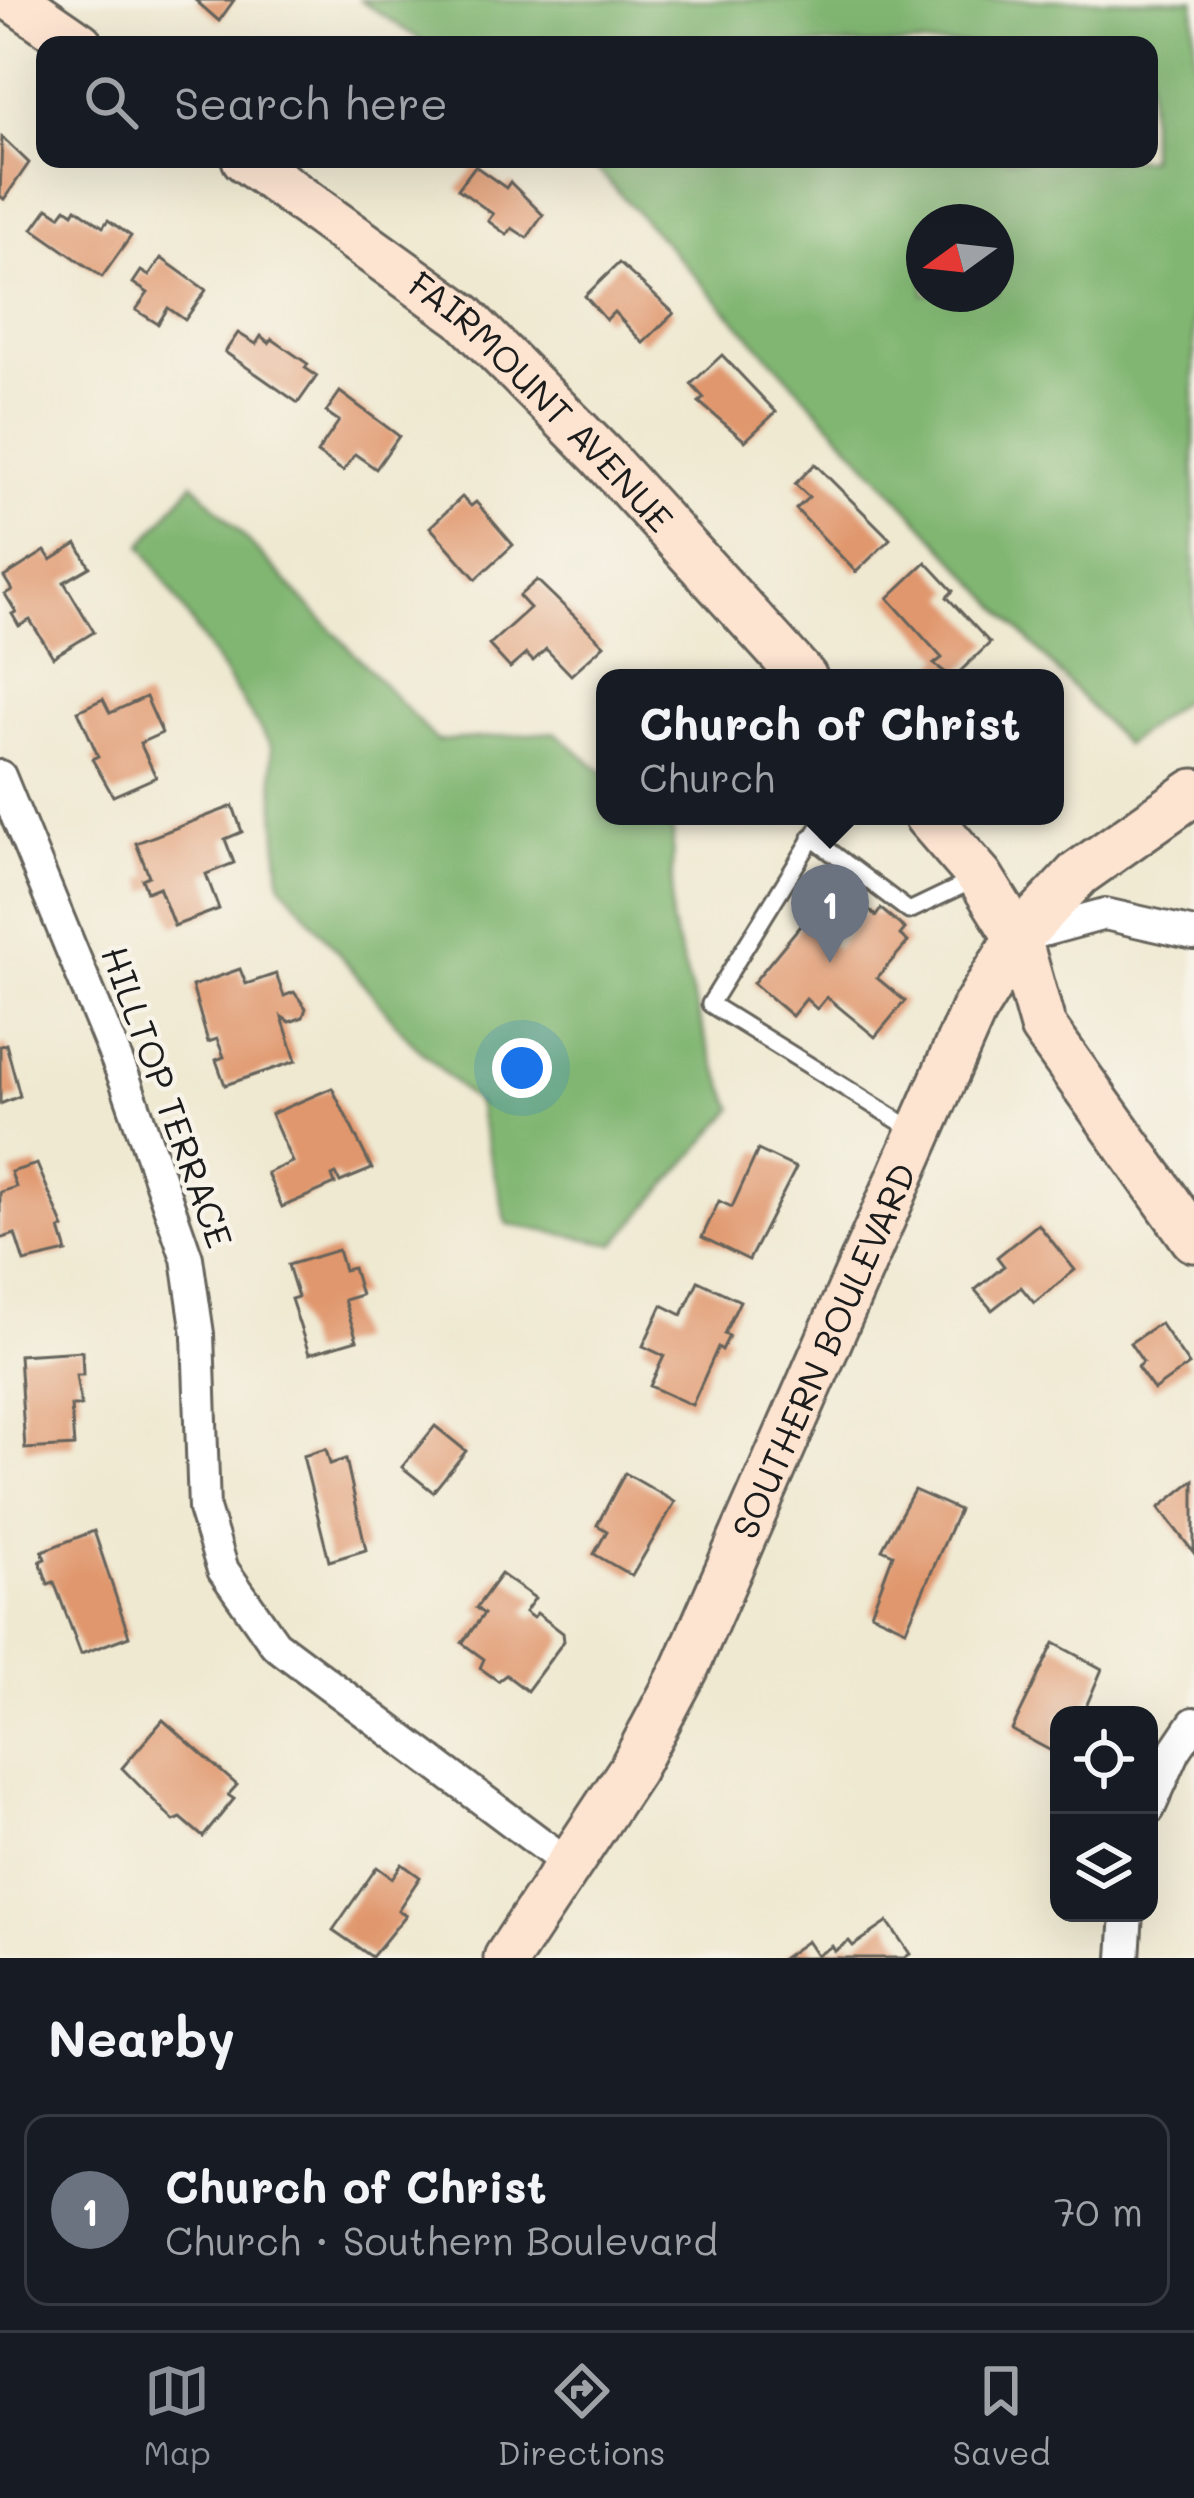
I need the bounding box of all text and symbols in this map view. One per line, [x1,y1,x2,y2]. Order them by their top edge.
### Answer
search box [36,36,1158,168]
icon: search [78,69,144,135]
text: Search here [174,73,448,131]
north arrow [906,204,1014,312]
street label: FAIRMOUNT AVENUE [400,260,684,541]
popup [596,669,1064,825]
text: Church of Christ [639,693,1021,751]
text: Church [639,751,775,802]
pin: 1 [791,864,869,963]
street label: HILLTOP TERRACE [92,939,245,1254]
your location [492,1038,552,1098]
street label: SOUTHERN BOULEVARD [720,1155,926,1545]
map controls [1050,1706,1158,1922]
button: locate [1050,1706,1158,1814]
button: layers [1050,1814,1158,1922]
text: Nearby [48,2003,235,2070]
text: Church of Christ [165,2156,547,2214]
text: 1 [81,2185,99,2236]
text: 70 m [1054,2185,1143,2236]
text: Church · Southern Boulevard [165,2214,718,2265]
tab: Map [144,2358,211,2473]
tab: Directions [498,2358,665,2473]
tab: Saved [953,2358,1050,2473]

